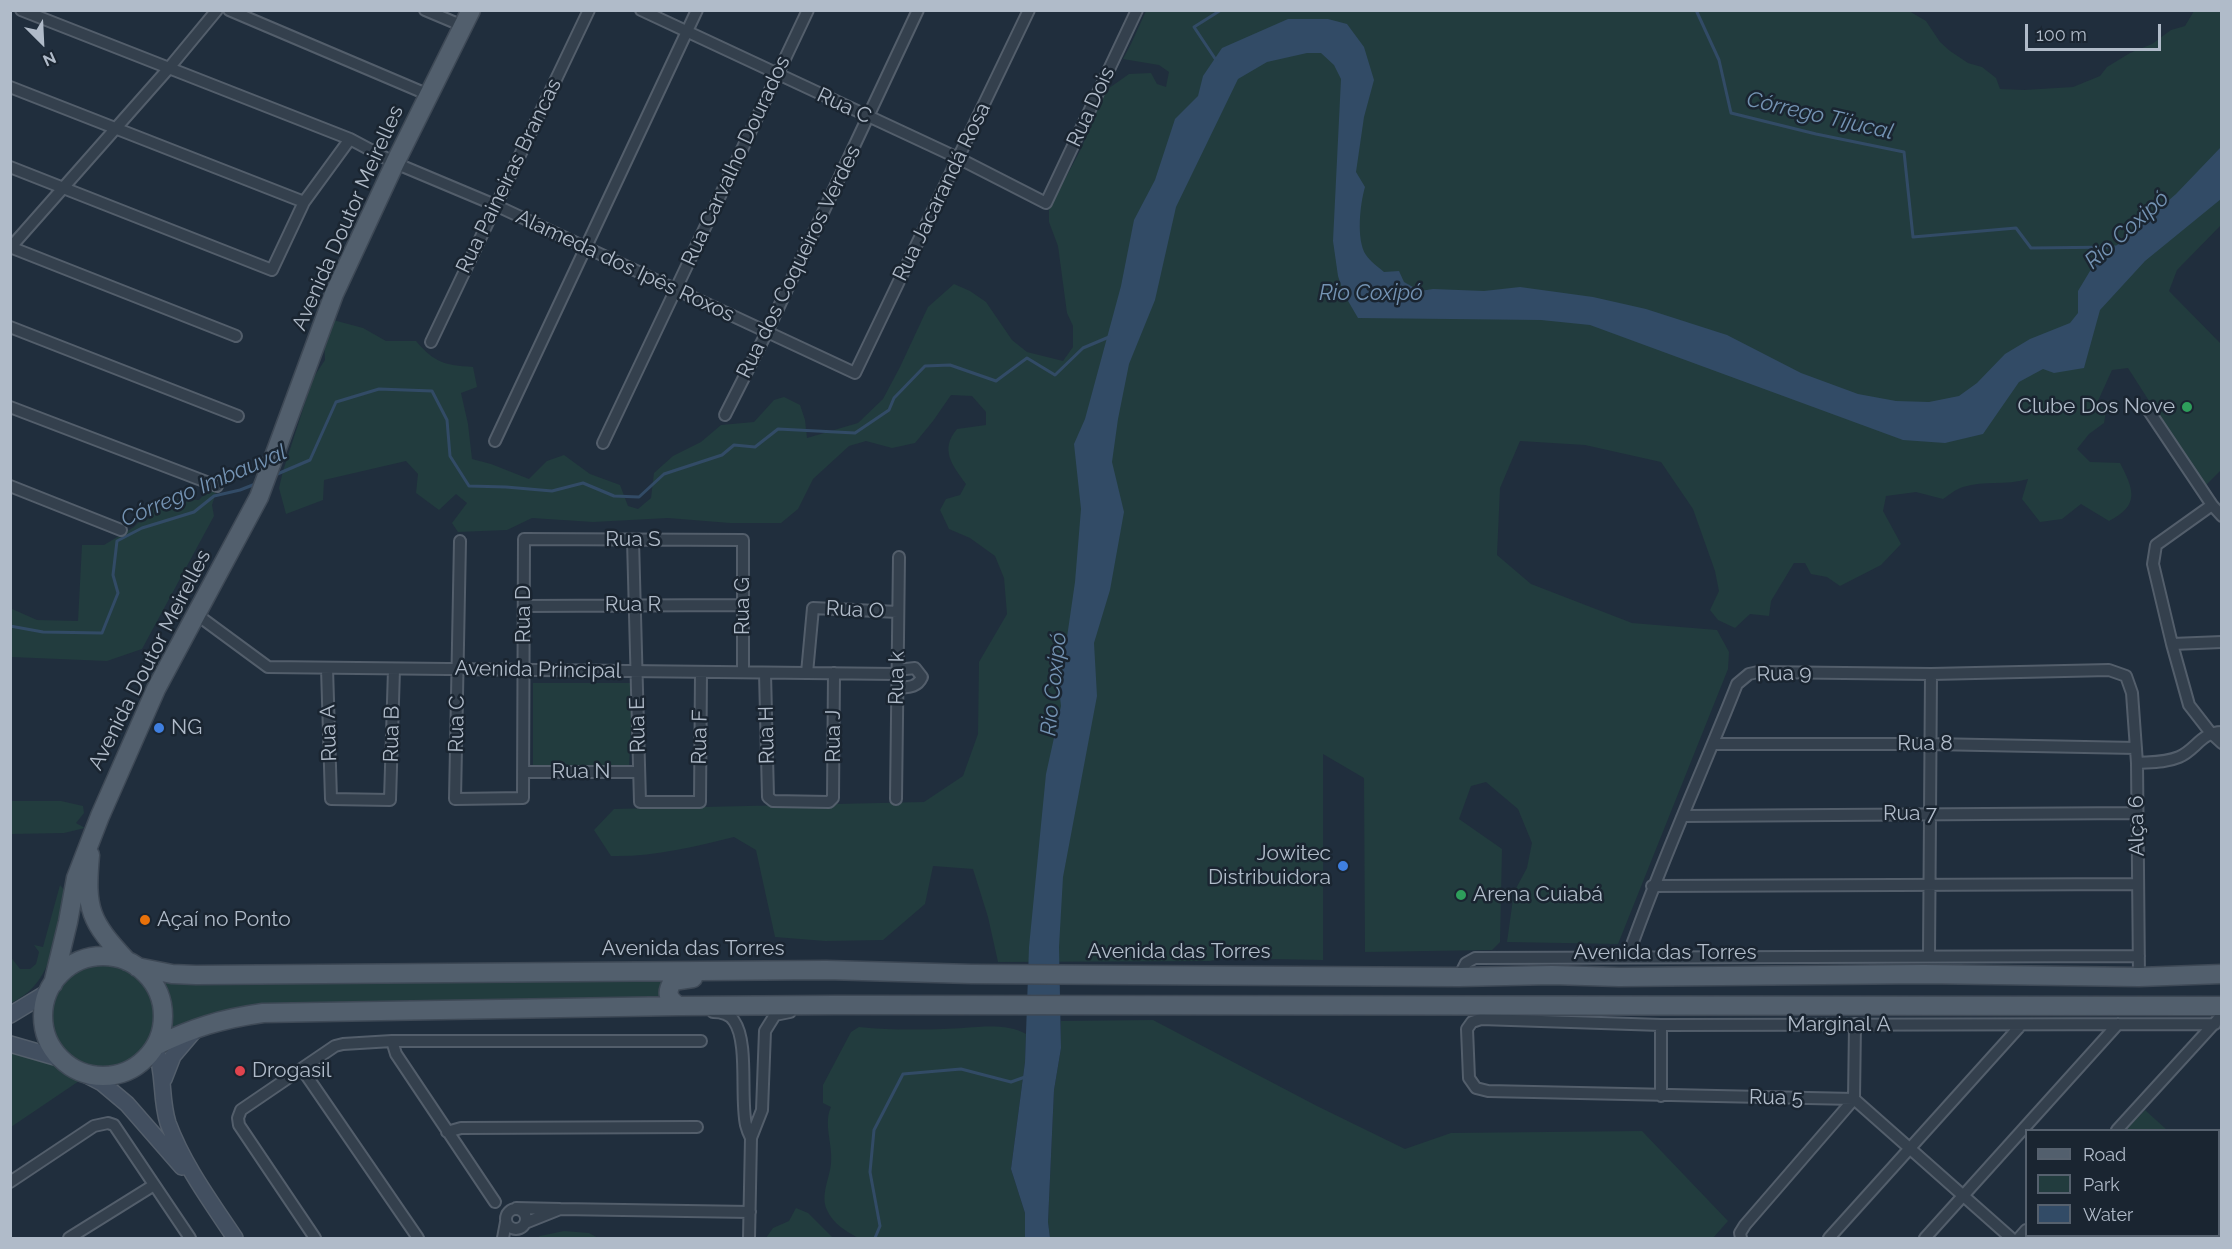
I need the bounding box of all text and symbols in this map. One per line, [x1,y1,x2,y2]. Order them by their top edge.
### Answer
north arrow [12,12,72,72]
scale bar [2028,12,2164,50]
text: 100 m [2036,24,2087,45]
text: N [40,48,59,70]
street label: Rua Carvalho Dourados [676,52,796,270]
street label: Rua Dois [1062,63,1120,151]
street label: Rua Paineiras Brancas [451,75,567,277]
street label: Rua C [813,82,875,130]
water label: Córrego Tijucal [1744,86,1896,146]
street label: Rua Jacarandá Rosa [888,99,996,285]
street label: Avenida Doutor Meirelles [287,102,409,334]
street label: Rua dos Coqueiros Verdes [732,141,866,383]
water label: Rio Coxipó [2080,185,2174,275]
street label: Alameda dos Ipês Roxos [512,204,738,328]
water label: Rio Coxipó [1319,280,1423,306]
place label: Clube Dos Nove [2017,394,2175,420]
marker: Clube Dos Nove [2180,400,2194,414]
water label: Córrego Imbauval [117,439,291,533]
street label: Rua S [605,527,661,553]
street label: Avenida Doutor Meirelles [83,546,217,774]
street label: Rua G [730,577,756,635]
street label: Rua D [511,585,537,643]
street label: Rua R [605,592,661,618]
street label: Rua O [825,596,885,624]
water label: Rio Coxipó [1035,631,1073,737]
street label: Rua k [884,651,910,705]
street label: Avenida Principal [454,656,622,684]
street label: Rua 9 [1756,660,1812,688]
street label: Rua C [444,695,470,753]
street label: Rua E [625,697,651,753]
street label: Rua A [315,704,343,762]
street label: Rua B [379,705,405,763]
street label: Rua H [754,706,780,764]
street label: Rua F [687,709,713,765]
street label: Rua J [821,710,847,762]
place label: NG [171,715,202,741]
marker: NG [152,721,166,735]
street label: Rua 8 [1897,731,1953,757]
street label: Rua N [551,759,611,785]
street label: Alça 6 [2124,795,2150,857]
street label: Rua 7 [1883,801,1937,827]
place label: Jowitec Distribuidora [1208,841,1331,891]
marker: Jowitec Distribuidora [1336,859,1350,873]
place label: Arena Cuiabá [1473,882,1603,908]
marker: Arena Cuiabá [1454,888,1468,902]
place label: Açaí no Ponto [157,907,291,933]
marker: Açaí no Ponto [138,913,152,927]
street label: Avenida das Torres [601,936,785,962]
street label: Avenida das Torres [1087,939,1271,965]
street label: Avenida das Torres [1573,940,1757,966]
street label: Marginal A [1787,1012,1891,1038]
place label: Drogasil [252,1058,331,1084]
marker: Drogasil [233,1064,247,1078]
street label: Rua 5 [1749,1085,1803,1111]
legend [2025,1129,2220,1237]
text: Road [2083,1144,2126,1165]
text: Park [2083,1174,2120,1195]
text: Water [2083,1204,2133,1225]

